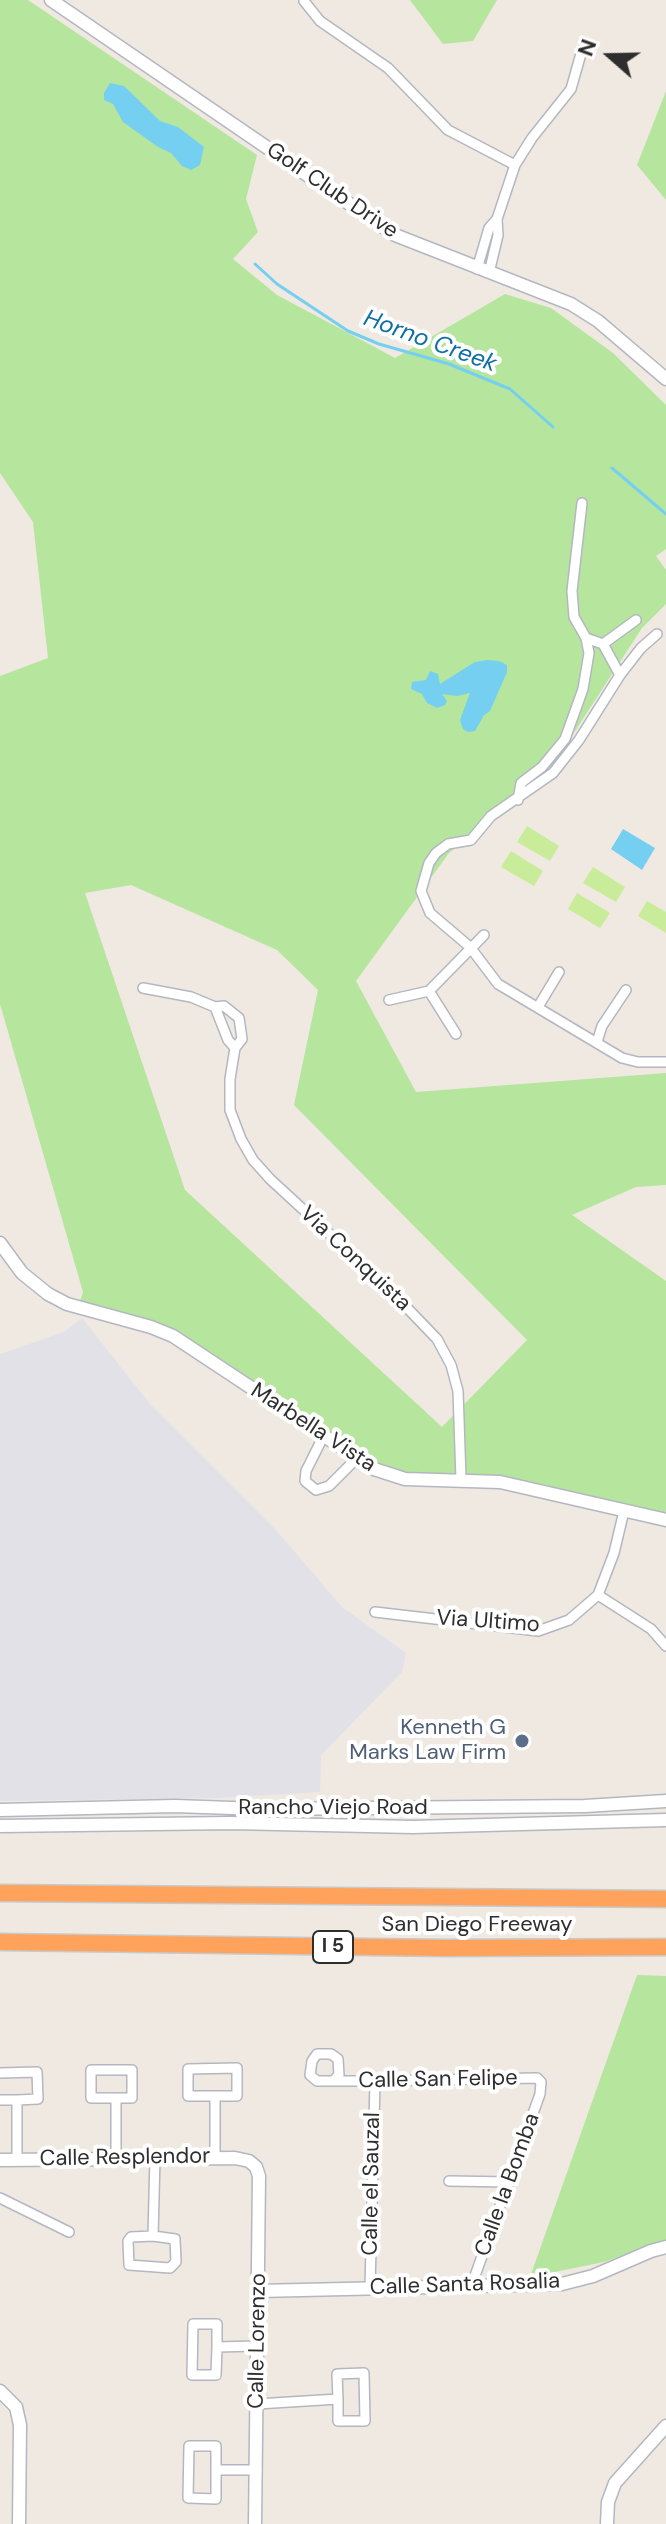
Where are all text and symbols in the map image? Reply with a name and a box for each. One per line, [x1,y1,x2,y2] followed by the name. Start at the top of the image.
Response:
[570,16,650,96] north arrow
[571,35,603,60] text: N
[261,137,403,245] street label: Golf Club Drive
[359,305,501,379] water label: Horno Creek
[294,1201,416,1317] street label: Via Conquista
[246,1378,380,1478] street label: Marbella Vista
[435,1605,541,1639] street label: Via Ultimo
[349,1715,506,1766] place label: Kenneth G Marks Law Firm
[513,1732,531,1750] marker: Kenneth G Marks Law Firm
[238,1795,428,1821] street label: Rancho Viejo Road
[381,1912,573,1938] street label: San Diego Freeway
[313,1931,353,1963] road number: I 5
[358,2065,518,2095] street label: Calle San Felipe
[470,2110,546,2260] street label: Calle la Bomba
[358,2112,386,2256] street label: Calle el Sauzal
[39,2143,211,2173] street label: Calle Resplendor
[369,2268,561,2302] street label: Calle Santa Rosalia
[244,2273,272,2409] street label: Calle Lorenzo

